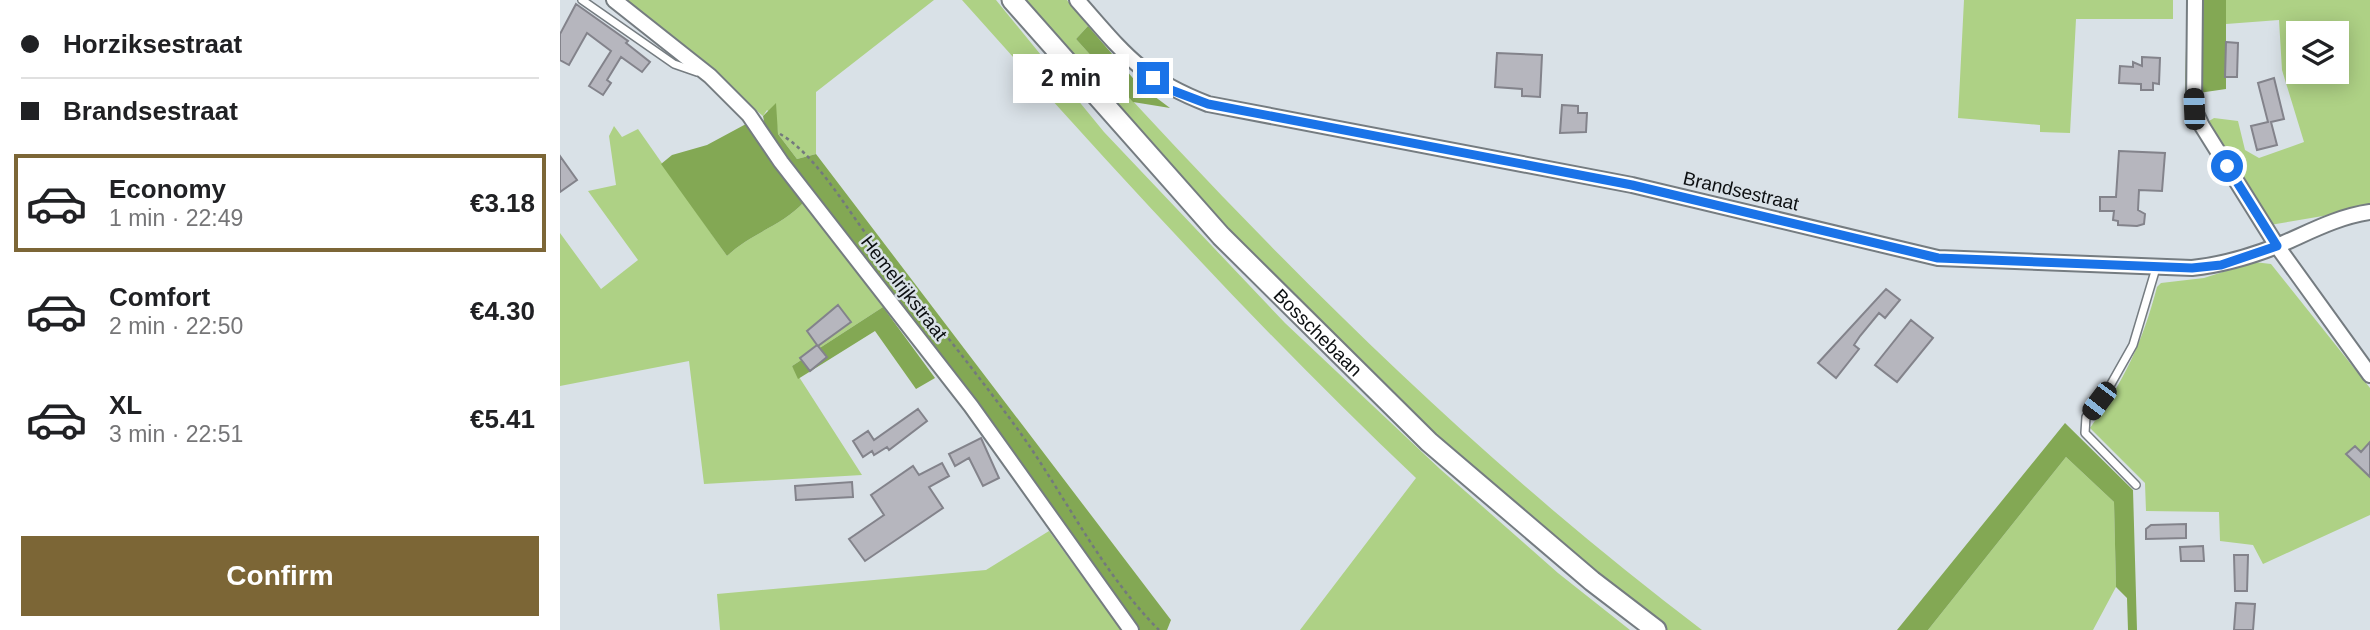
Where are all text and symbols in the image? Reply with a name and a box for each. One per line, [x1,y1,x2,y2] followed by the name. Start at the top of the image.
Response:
[2286,21,2349,84] map controls
[2286,21,2349,84] button: layers
[63,29,242,59] text: Horziksestraat
[1013,54,1128,102] callout: 2 min
[1137,62,1169,94] route end
[1041,65,1101,91] text: 2 min
[2183,88,2206,130] car
[63,96,238,126] text: Brandsestraat
[2211,150,2243,182] route start
[1681,167,1802,215] street label: Brandsestraat
[25,172,88,235] icon: car
[109,174,226,204] text: Economy
[470,188,535,218] text: €3.18
[109,205,243,231] text: 1 min · 22:49
[857,232,952,345] street label: Hemelrijkstraat
[25,280,88,343] icon: car
[109,282,210,312] text: Comfort
[1270,284,1366,380] street label: Bosschebaan
[470,296,535,326] text: €4.30
[109,313,243,339] text: 2 min · 22:50
[2078,378,2121,424] car
[25,388,88,451] icon: car
[109,390,142,420] text: XL
[470,404,535,434] text: €5.41
[109,421,243,447] text: 3 min · 22:51
[21,536,539,616] button: Confirm

